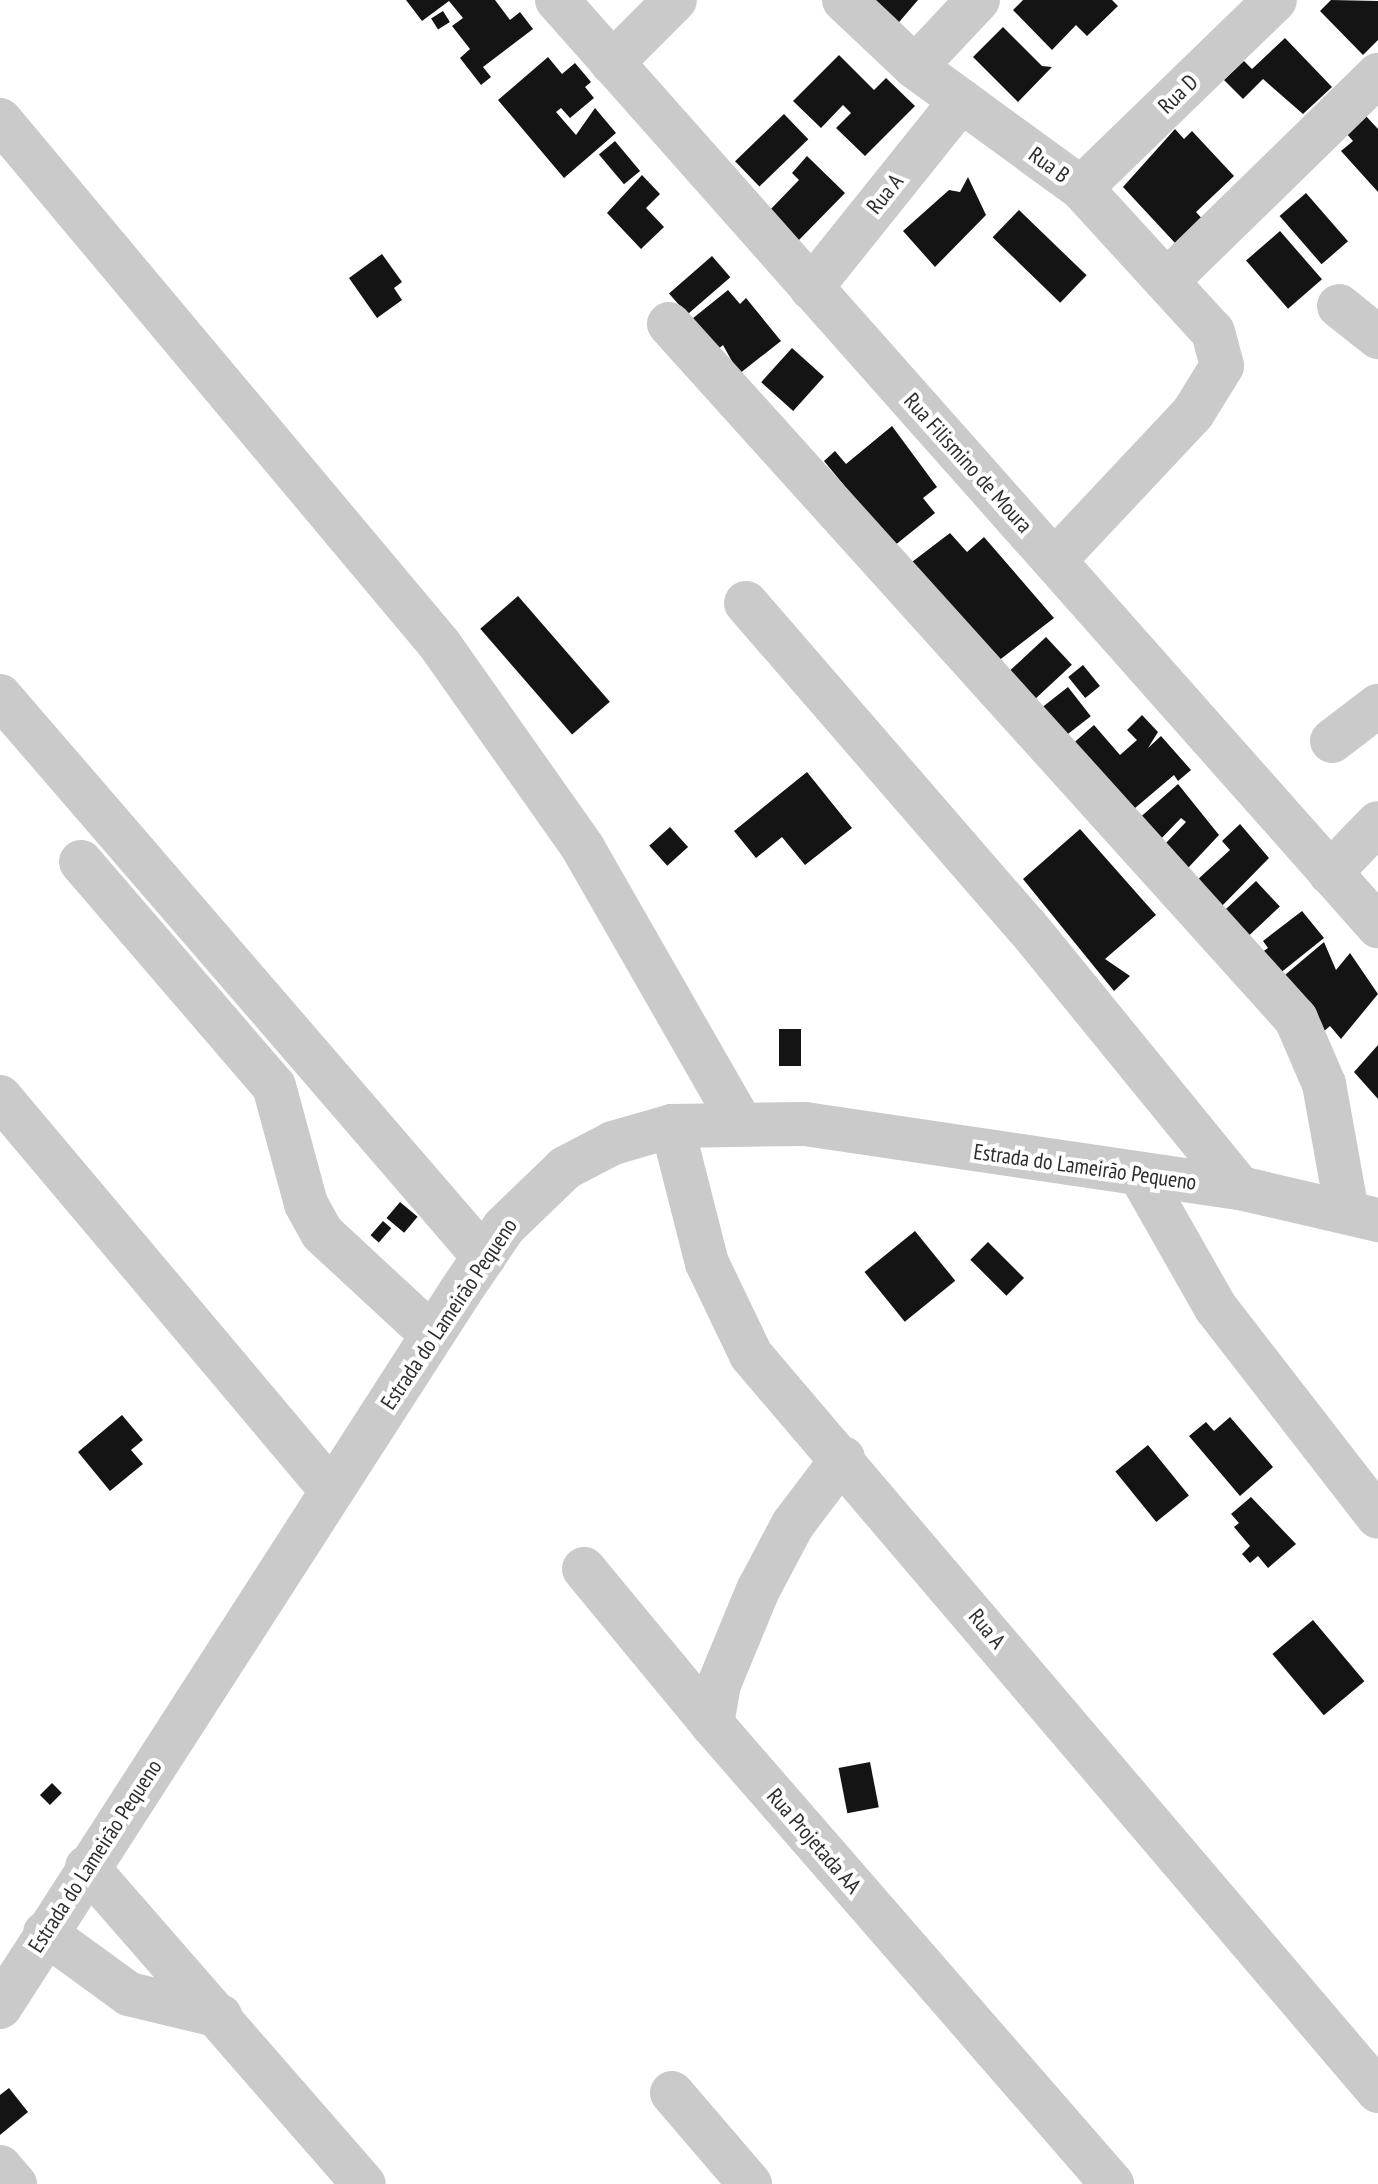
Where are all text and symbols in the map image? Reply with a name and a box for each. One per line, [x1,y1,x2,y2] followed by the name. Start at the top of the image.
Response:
[1153,69,1203,119] street label: Rua D
[1023,141,1075,189] street label: Rua B
[861,169,909,219] street label: Rua A
[898,388,1038,538] street label: Rua Filismino de Moura
[972,1138,1198,1196] street label: Estrada do Lameirão Pequeno
[375,1213,523,1415] street label: Estrada do Lameirão Pequeno
[963,1604,1011,1654] street label: Rua A
[23,1755,167,1957] street label: Estrada do Lameirão Pequeno
[761,1783,867,1899] street label: Rua Projetada AA

